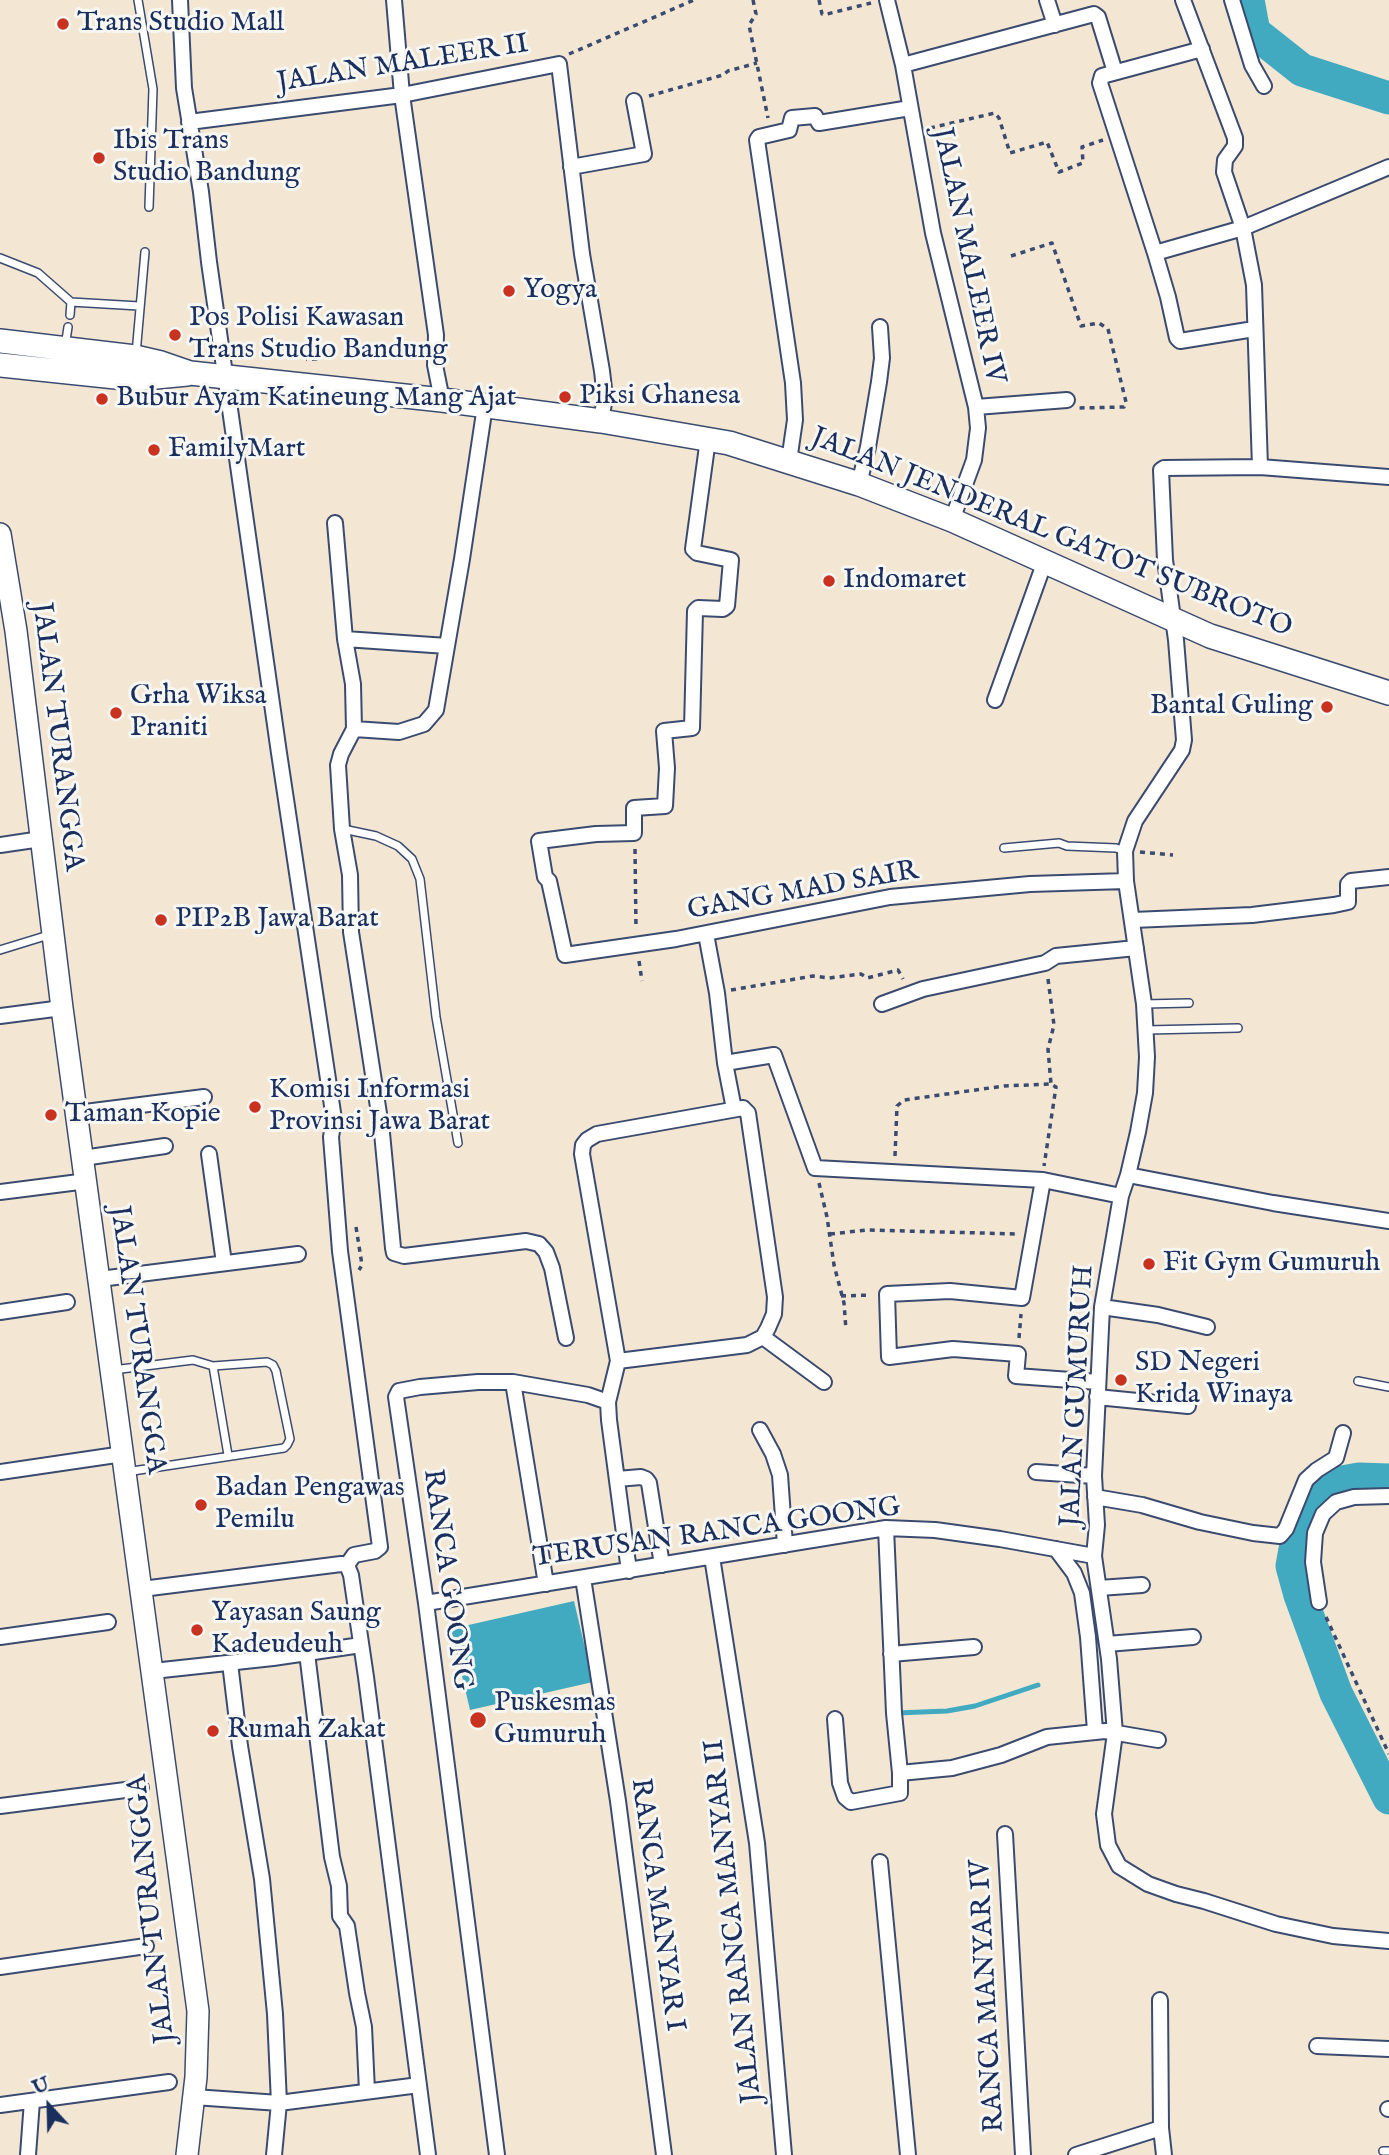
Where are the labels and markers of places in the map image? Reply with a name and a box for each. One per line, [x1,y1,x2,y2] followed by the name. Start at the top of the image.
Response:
[77,7,284,41] place label: Trans Studio Mall
[55,16,71,32] marker: Trans Studio Mall
[113,125,300,191] place label: Ibis Trans Studio Bandung
[91,150,107,166] marker: Ibis Trans Studio Bandung
[523,274,597,308] place label: Yogya
[501,283,517,299] marker: Yogya
[189,302,448,368] place label: Pos Polisi Kawasan Trans Studio Bandung
[167,327,183,343] marker: Pos Polisi Kawasan Trans Studio Bandung
[579,380,740,414] place label: Piksi Ghanesa
[116,382,516,416] place label: Bubur Ayam Katineung Mang Ajat
[557,389,573,405] marker: Piksi Ghanesa
[94,391,110,407] marker: Bubur Ayam Katineung Mang Ajat
[168,433,305,467] place label: FamilyMart
[146,442,162,458] marker: FamilyMart
[843,564,966,598] place label: Indomaret
[821,573,837,589] marker: Indomaret
[130,680,267,746] place label: Grha Wiksa Praniti
[1150,690,1313,724] place label: Bantal Guling
[1319,699,1335,715] marker: Bantal Guling
[108,705,124,721] marker: Grha Wiksa Praniti
[175,903,379,937] place label: PIP2B Jawa Barat
[153,912,169,928] marker: PIP2B Jawa Barat
[269,1074,490,1140] place label: Komisi Informasi Provinsi Jawa Barat
[65,1098,221,1132] place label: Taman Kopie
[247,1099,263,1115] marker: Komisi Informasi Provinsi Jawa Barat
[43,1107,59,1123] marker: Taman Kopie
[1163,1247,1380,1281] place label: Fit Gym Gumuruh
[1141,1256,1157,1272] marker: Fit Gym Gumuruh
[1135,1347,1293,1413] place label: SD Negeri Krida Winaya
[1113,1372,1129,1388] marker: SD Negeri Krida Winaya
[215,1472,405,1538] place label: Badan Pengawas Pemilu
[193,1497,209,1513] marker: Badan Pengawas Pemilu
[211,1597,381,1663] place label: Yayasan Saung Kadeudeuh
[189,1622,205,1638] marker: Yayasan Saung Kadeudeuh
[494,1687,616,1753] place label: Puskesmas Gumuruh
[468,1710,488,1730] marker: Puskesmas Gumuruh
[227,1714,386,1748] place label: Rumah Zakat
[205,1723,221,1739] marker: Rumah Zakat

